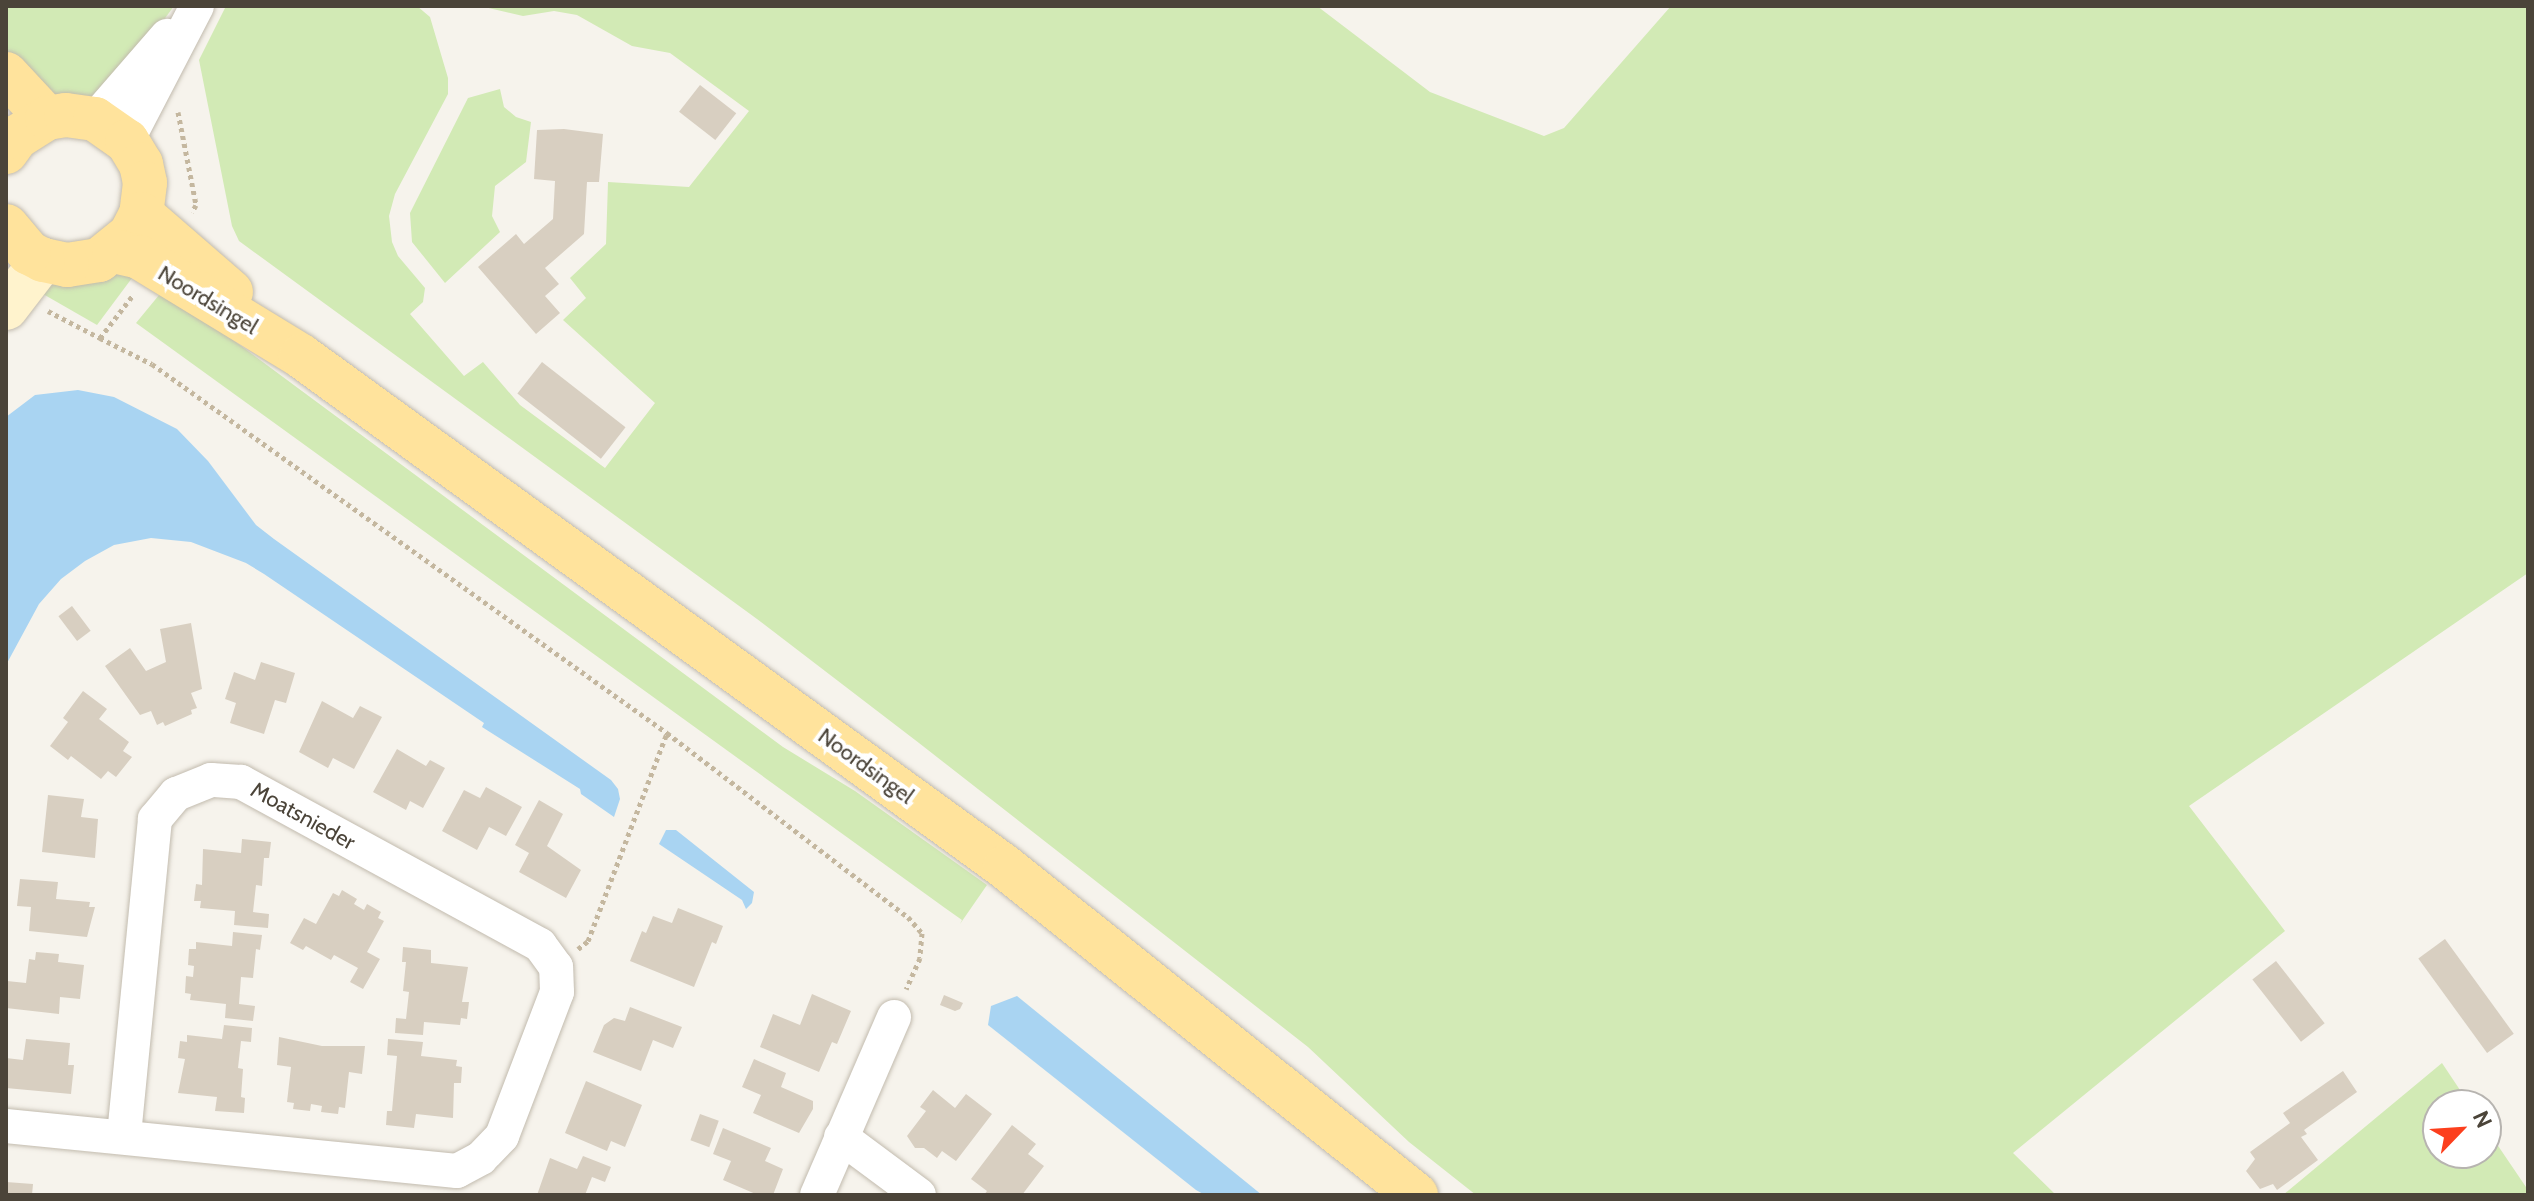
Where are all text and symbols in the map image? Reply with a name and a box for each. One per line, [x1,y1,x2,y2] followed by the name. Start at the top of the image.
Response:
[153,260,263,340] street label: Noordsingel
[813,722,919,810] street label: Noordsingel
[246,777,360,855] street label: Moatsnieder
[2422,1089,2502,1169] north arrow
[2467,1107,2498,1132] text: N

